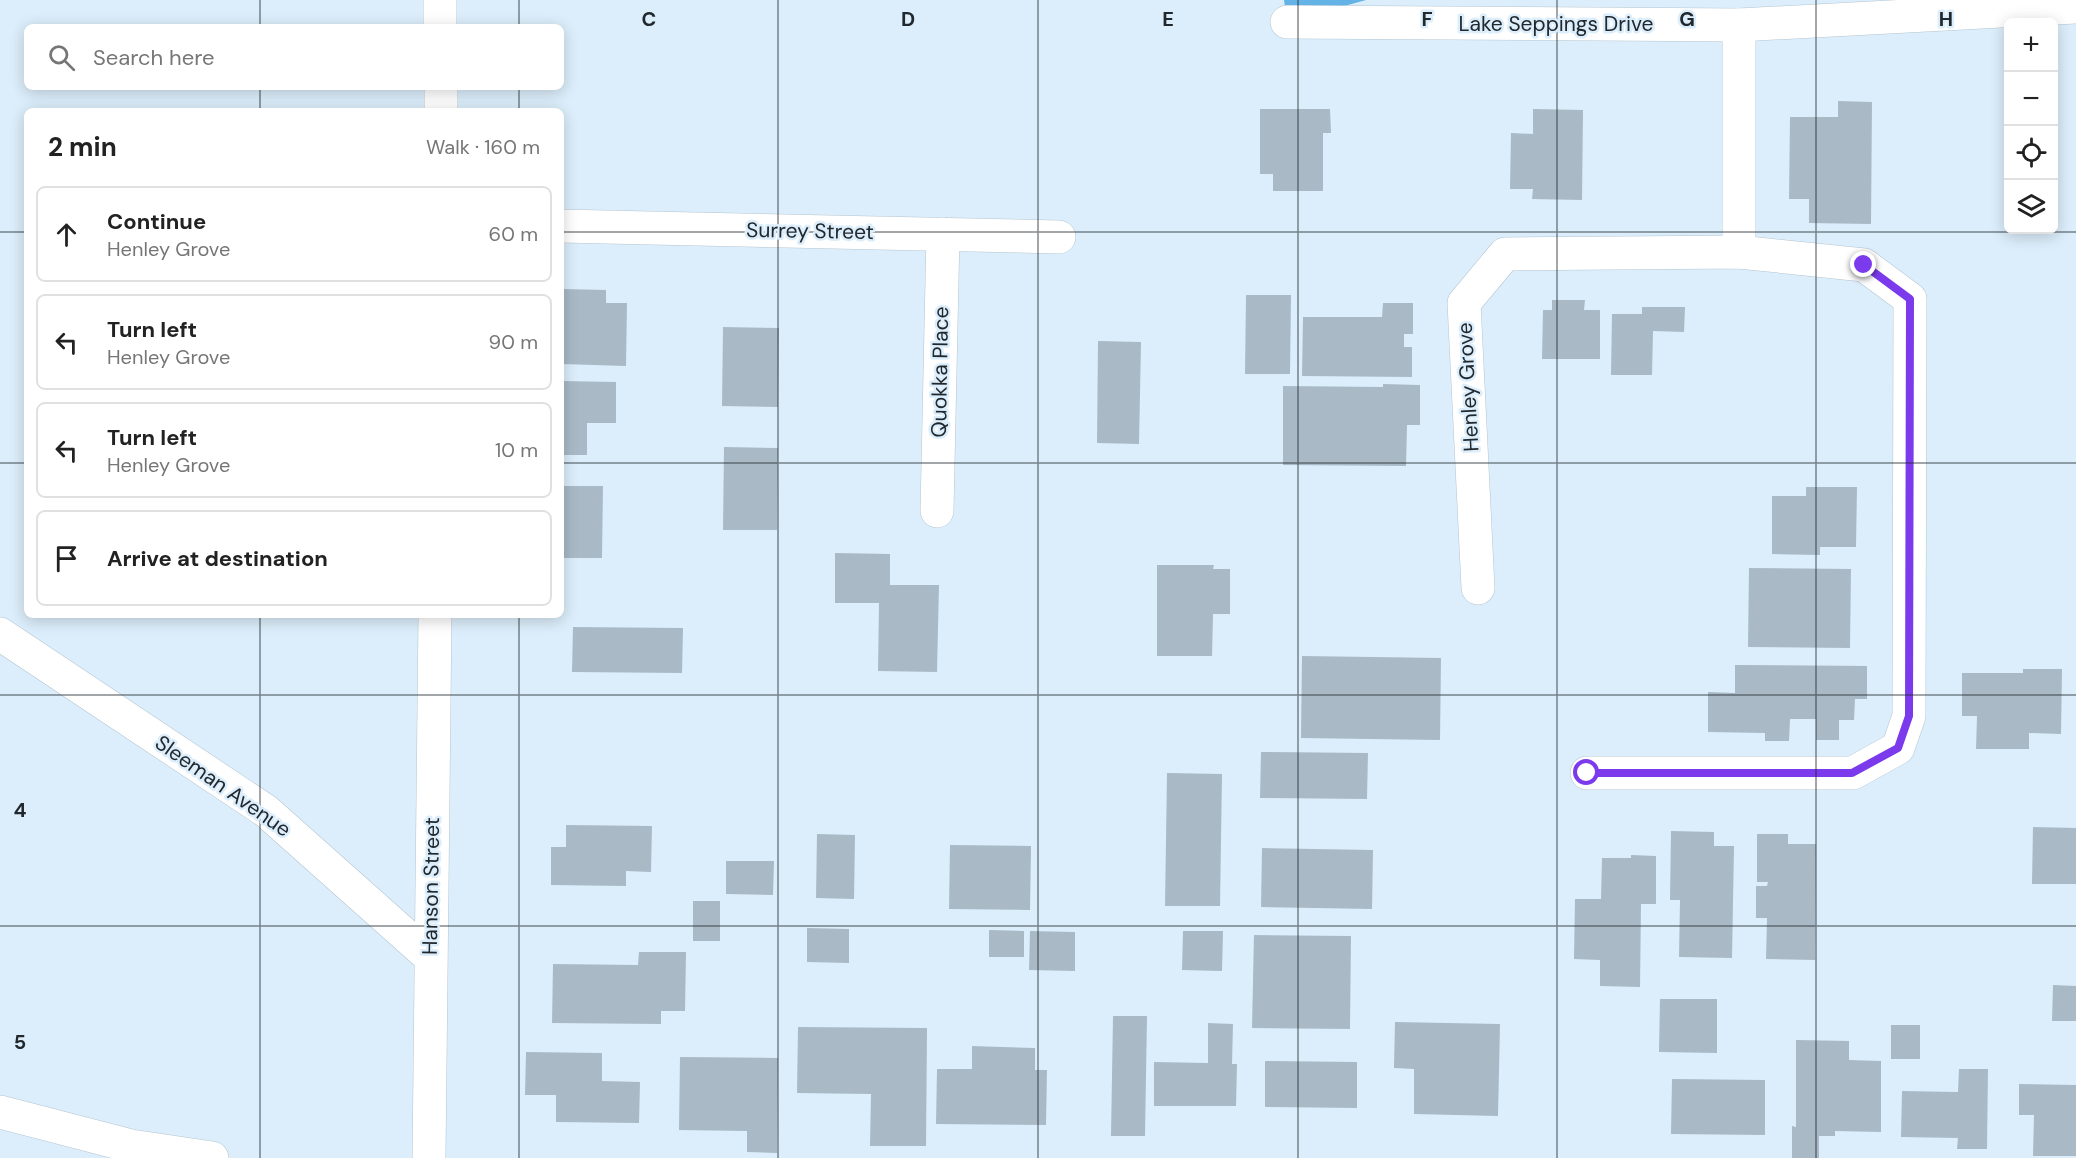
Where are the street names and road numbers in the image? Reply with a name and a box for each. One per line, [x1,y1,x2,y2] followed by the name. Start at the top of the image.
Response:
[1459,10,1654,38] street label: Lake Seppings Drive
[746,216,874,246] street label: Surrey Street
[925,306,955,438] street label: Quokka Place
[1451,322,1485,452] street label: Henley Grove
[149,729,297,843] street label: Sleeman Avenue
[416,817,446,955] street label: Hanson Street

